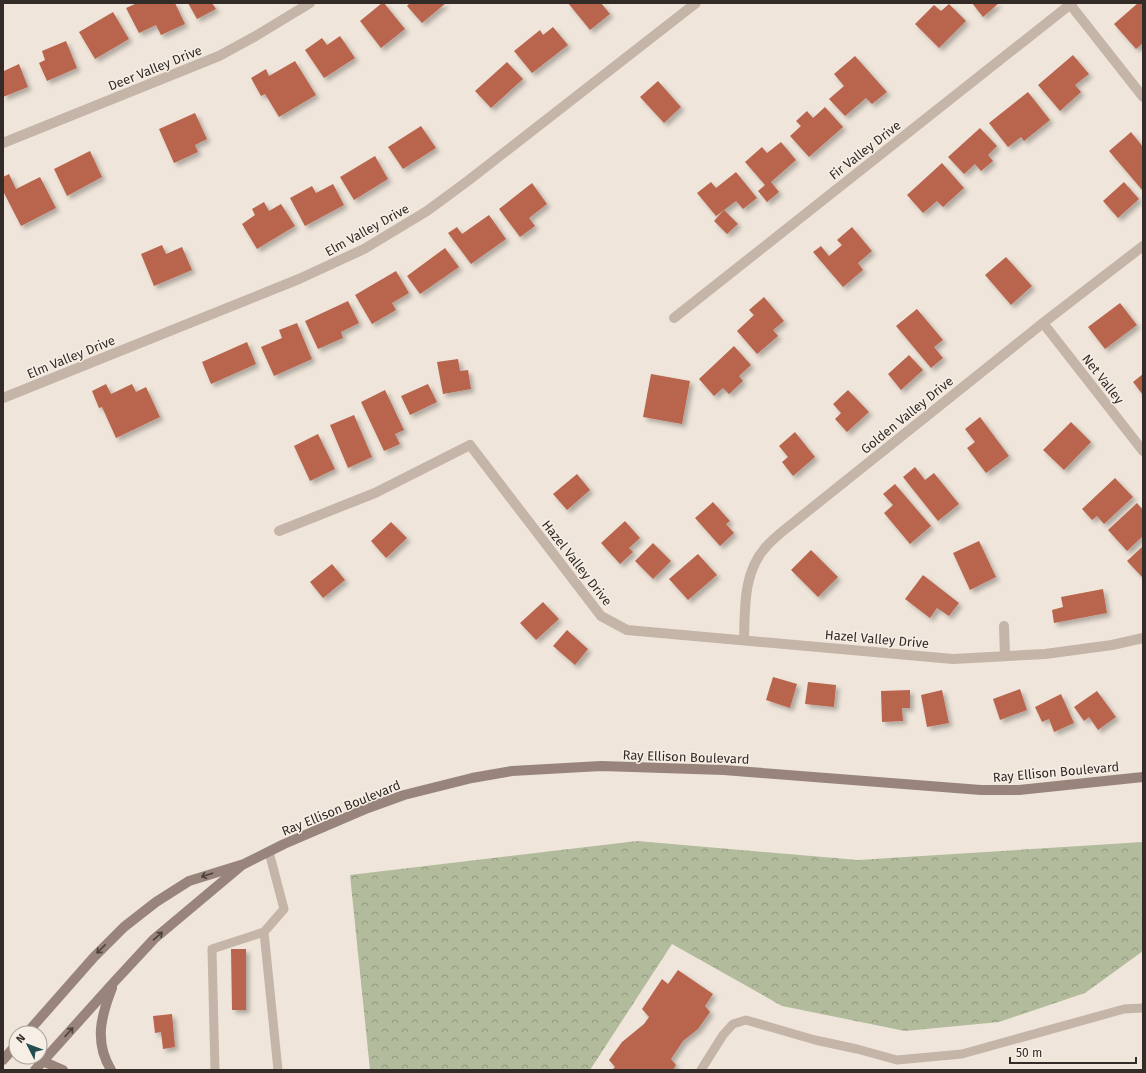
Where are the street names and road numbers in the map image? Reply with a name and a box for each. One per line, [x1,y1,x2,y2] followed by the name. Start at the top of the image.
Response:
[106,42,204,94] street label: Deer Valley Drive
[826,117,904,183] street label: Fir Valley Drive
[322,201,412,259] street label: Elm Valley Drive
[25,332,117,382] street label: Elm Valley Drive
[1079,351,1127,407] street label: Net Valley
[858,373,956,457] street label: Golden Valley Drive
[539,517,615,609] street label: Hazel Valley Drive
[824,627,930,651] street label: Hazel Valley Drive
[622,747,750,767] street label: Ray Ellison Boulevard
[992,759,1120,785] street label: Ray Ellison Boulevard
[279,777,403,839] street label: Ray Ellison Boulevard

